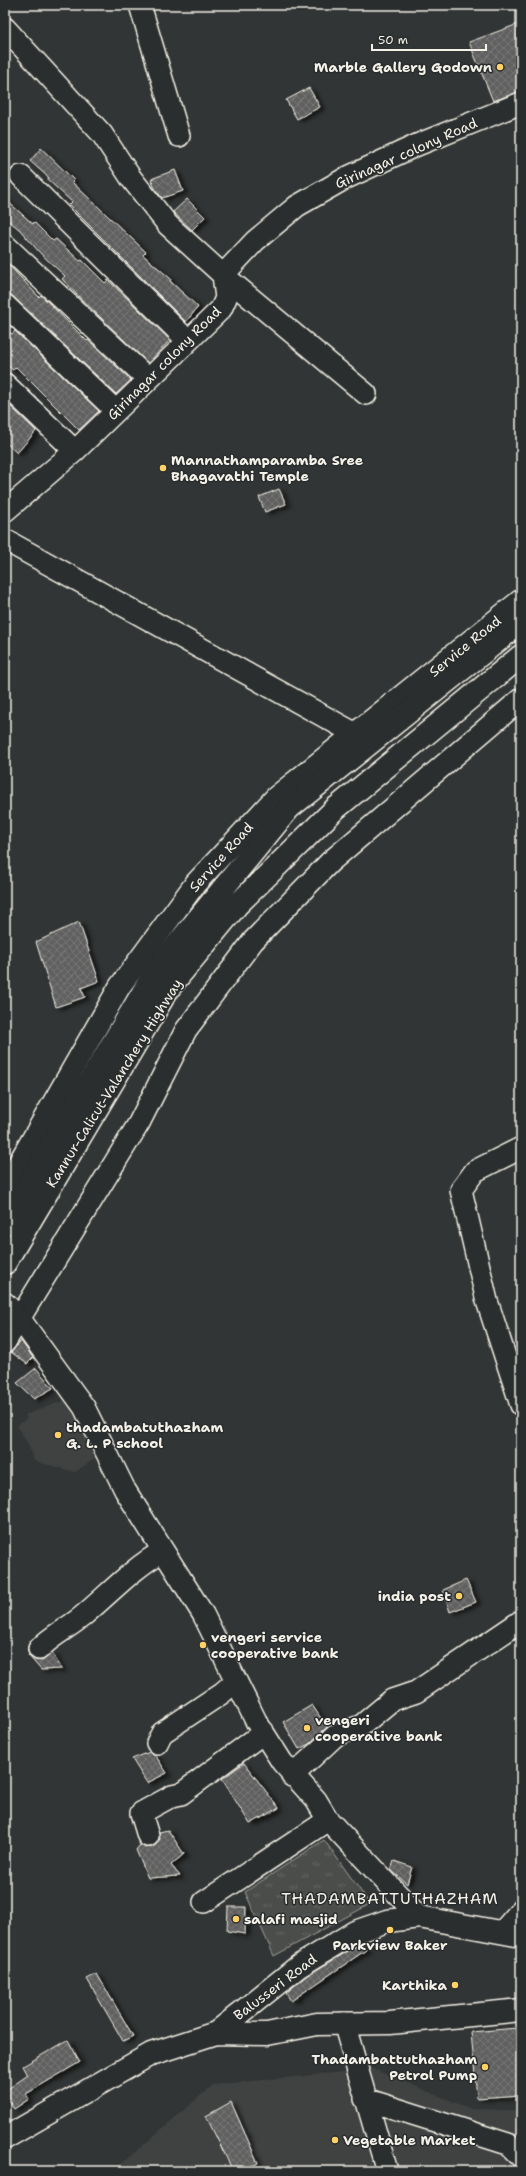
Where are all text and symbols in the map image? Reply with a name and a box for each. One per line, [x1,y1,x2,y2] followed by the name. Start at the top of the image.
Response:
[372,26,486,52] scale bar
[378,32,408,48] text: 50 m
[314,58,492,76] place label: Marble Gallery Godown
[495,62,505,72] marker: Marble Gallery Godown
[332,113,480,193] street label: Girinagar colony Road
[103,302,225,424] street label: Girinagar colony Road
[171,451,363,485] place label: Mannathamparamba Sree Bhagavathi Temple
[158,463,168,473] marker: Mannathamparamba Sree Bhagavathi Temple
[425,611,505,681] street label: Service Road
[185,818,257,896] street label: Service Road
[42,975,186,1191] street label: Kannur-Calicut-Valanchery Highway
[66,1418,223,1452] place label: thadambatuthazham G. L. P school
[53,1430,63,1440] marker: thadambatuthazham G. L. P school
[378,1587,451,1605] place label: india post
[454,1591,464,1601] marker: india post
[211,1628,339,1662] place label: vengeri service cooperative bank
[198,1640,208,1650] marker: vengeri service cooperative bank
[315,1711,443,1745] place label: vengeri cooperative bank
[302,1723,312,1733] marker: vengeri cooperative bank
[281,1888,499,1909] district label: THADAMBATTUTHAZHAM
[244,1910,338,1928] place label: salafi masjid
[231,1914,241,1924] marker: salafi masjid
[385,1925,395,1935] marker: Parkview Baker
[333,1936,448,1954] place label: Parkview Baker
[230,1950,320,2024] street label: Balusseri Road
[382,1976,447,1994] place label: Karthika
[450,1980,460,1990] marker: Karthika
[311,2050,477,2084] place label: Thadambattuthazham Petrol Pump
[480,2062,490,2072] marker: Thadambattuthazham Petrol Pump
[343,2131,476,2149] place label: Vegetable Market
[330,2135,340,2145] marker: Vegetable Market

